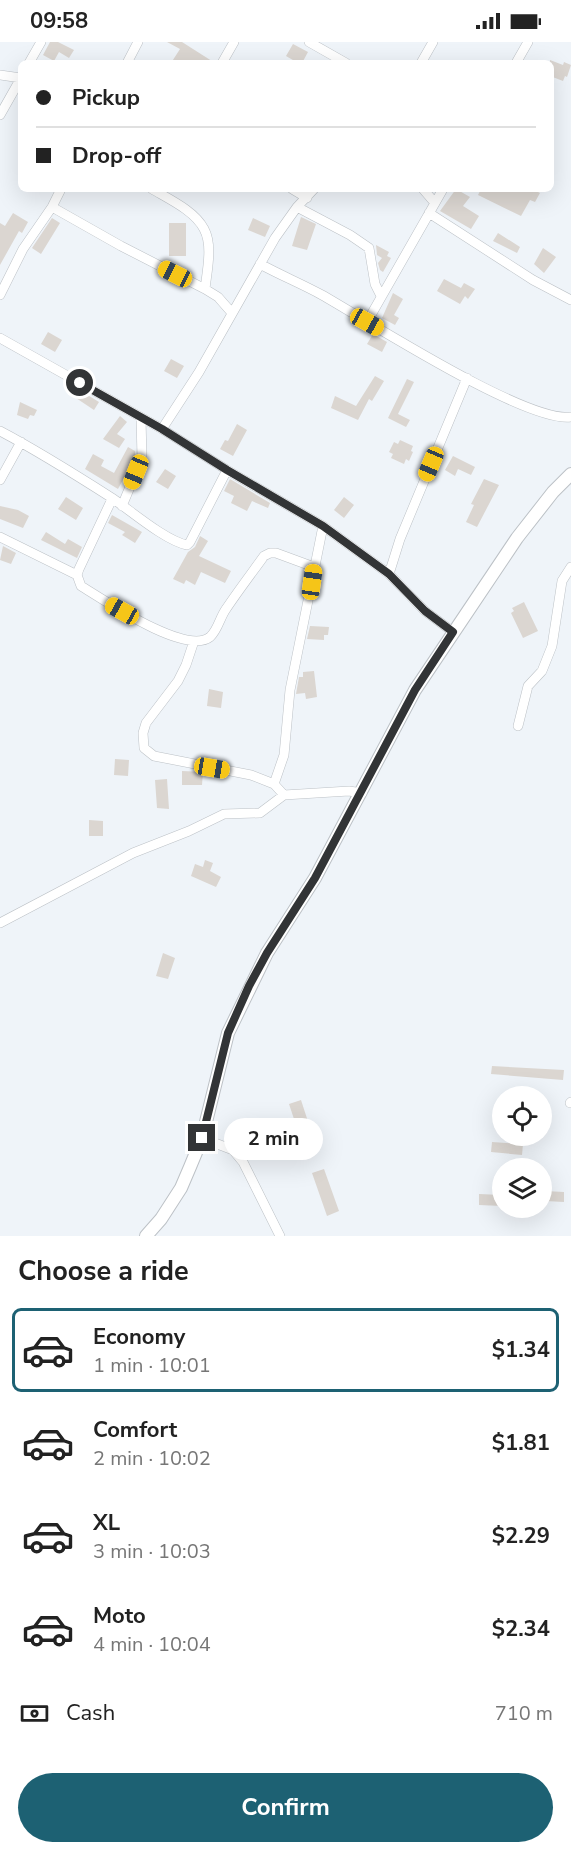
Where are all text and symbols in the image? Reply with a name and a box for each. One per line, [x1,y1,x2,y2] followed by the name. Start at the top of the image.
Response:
[30,6,88,36] text: 09:58
[72,83,140,113] text: Pickup
[72,141,161,171] text: Drop-off
[155,258,195,290] car
[347,305,387,339] car
[66,369,93,396] route start
[416,444,446,484] car
[121,452,151,492] car
[301,563,323,601] car
[102,594,142,628] car
[193,756,231,780] car
[492,1086,552,1218] map controls
[492,1086,552,1146] button: locate
[223,1117,322,1159] callout: 2 min
[188,1124,215,1151] route end
[248,1125,299,1152] text: 2 min
[492,1158,552,1218] button: layers
[18,1253,189,1290] text: Choose a ride
[93,1322,185,1352] text: Economy
[21,1323,75,1377] icon: car
[492,1335,550,1365] text: $1.34
[93,1352,211,1379] text: 1 min · 10:01
[93,1415,177,1445] text: Comfort
[21,1416,75,1470] icon: car
[492,1428,550,1458] text: $1.81
[93,1445,211,1472] text: 2 min · 10:02
[93,1508,120,1538] text: XL
[21,1509,75,1563] icon: car
[492,1521,550,1551] text: $2.29
[93,1538,211,1565] text: 3 min · 10:03
[93,1601,146,1631] text: Moto
[21,1602,75,1656] icon: car
[492,1614,550,1644] text: $2.34
[93,1631,211,1658] text: 4 min · 10:04
[18,1697,51,1730] icon: cash
[66,1698,115,1728] text: Cash
[495,1700,553,1727] text: 710 m
[18,1773,553,1842] button: Confirm

